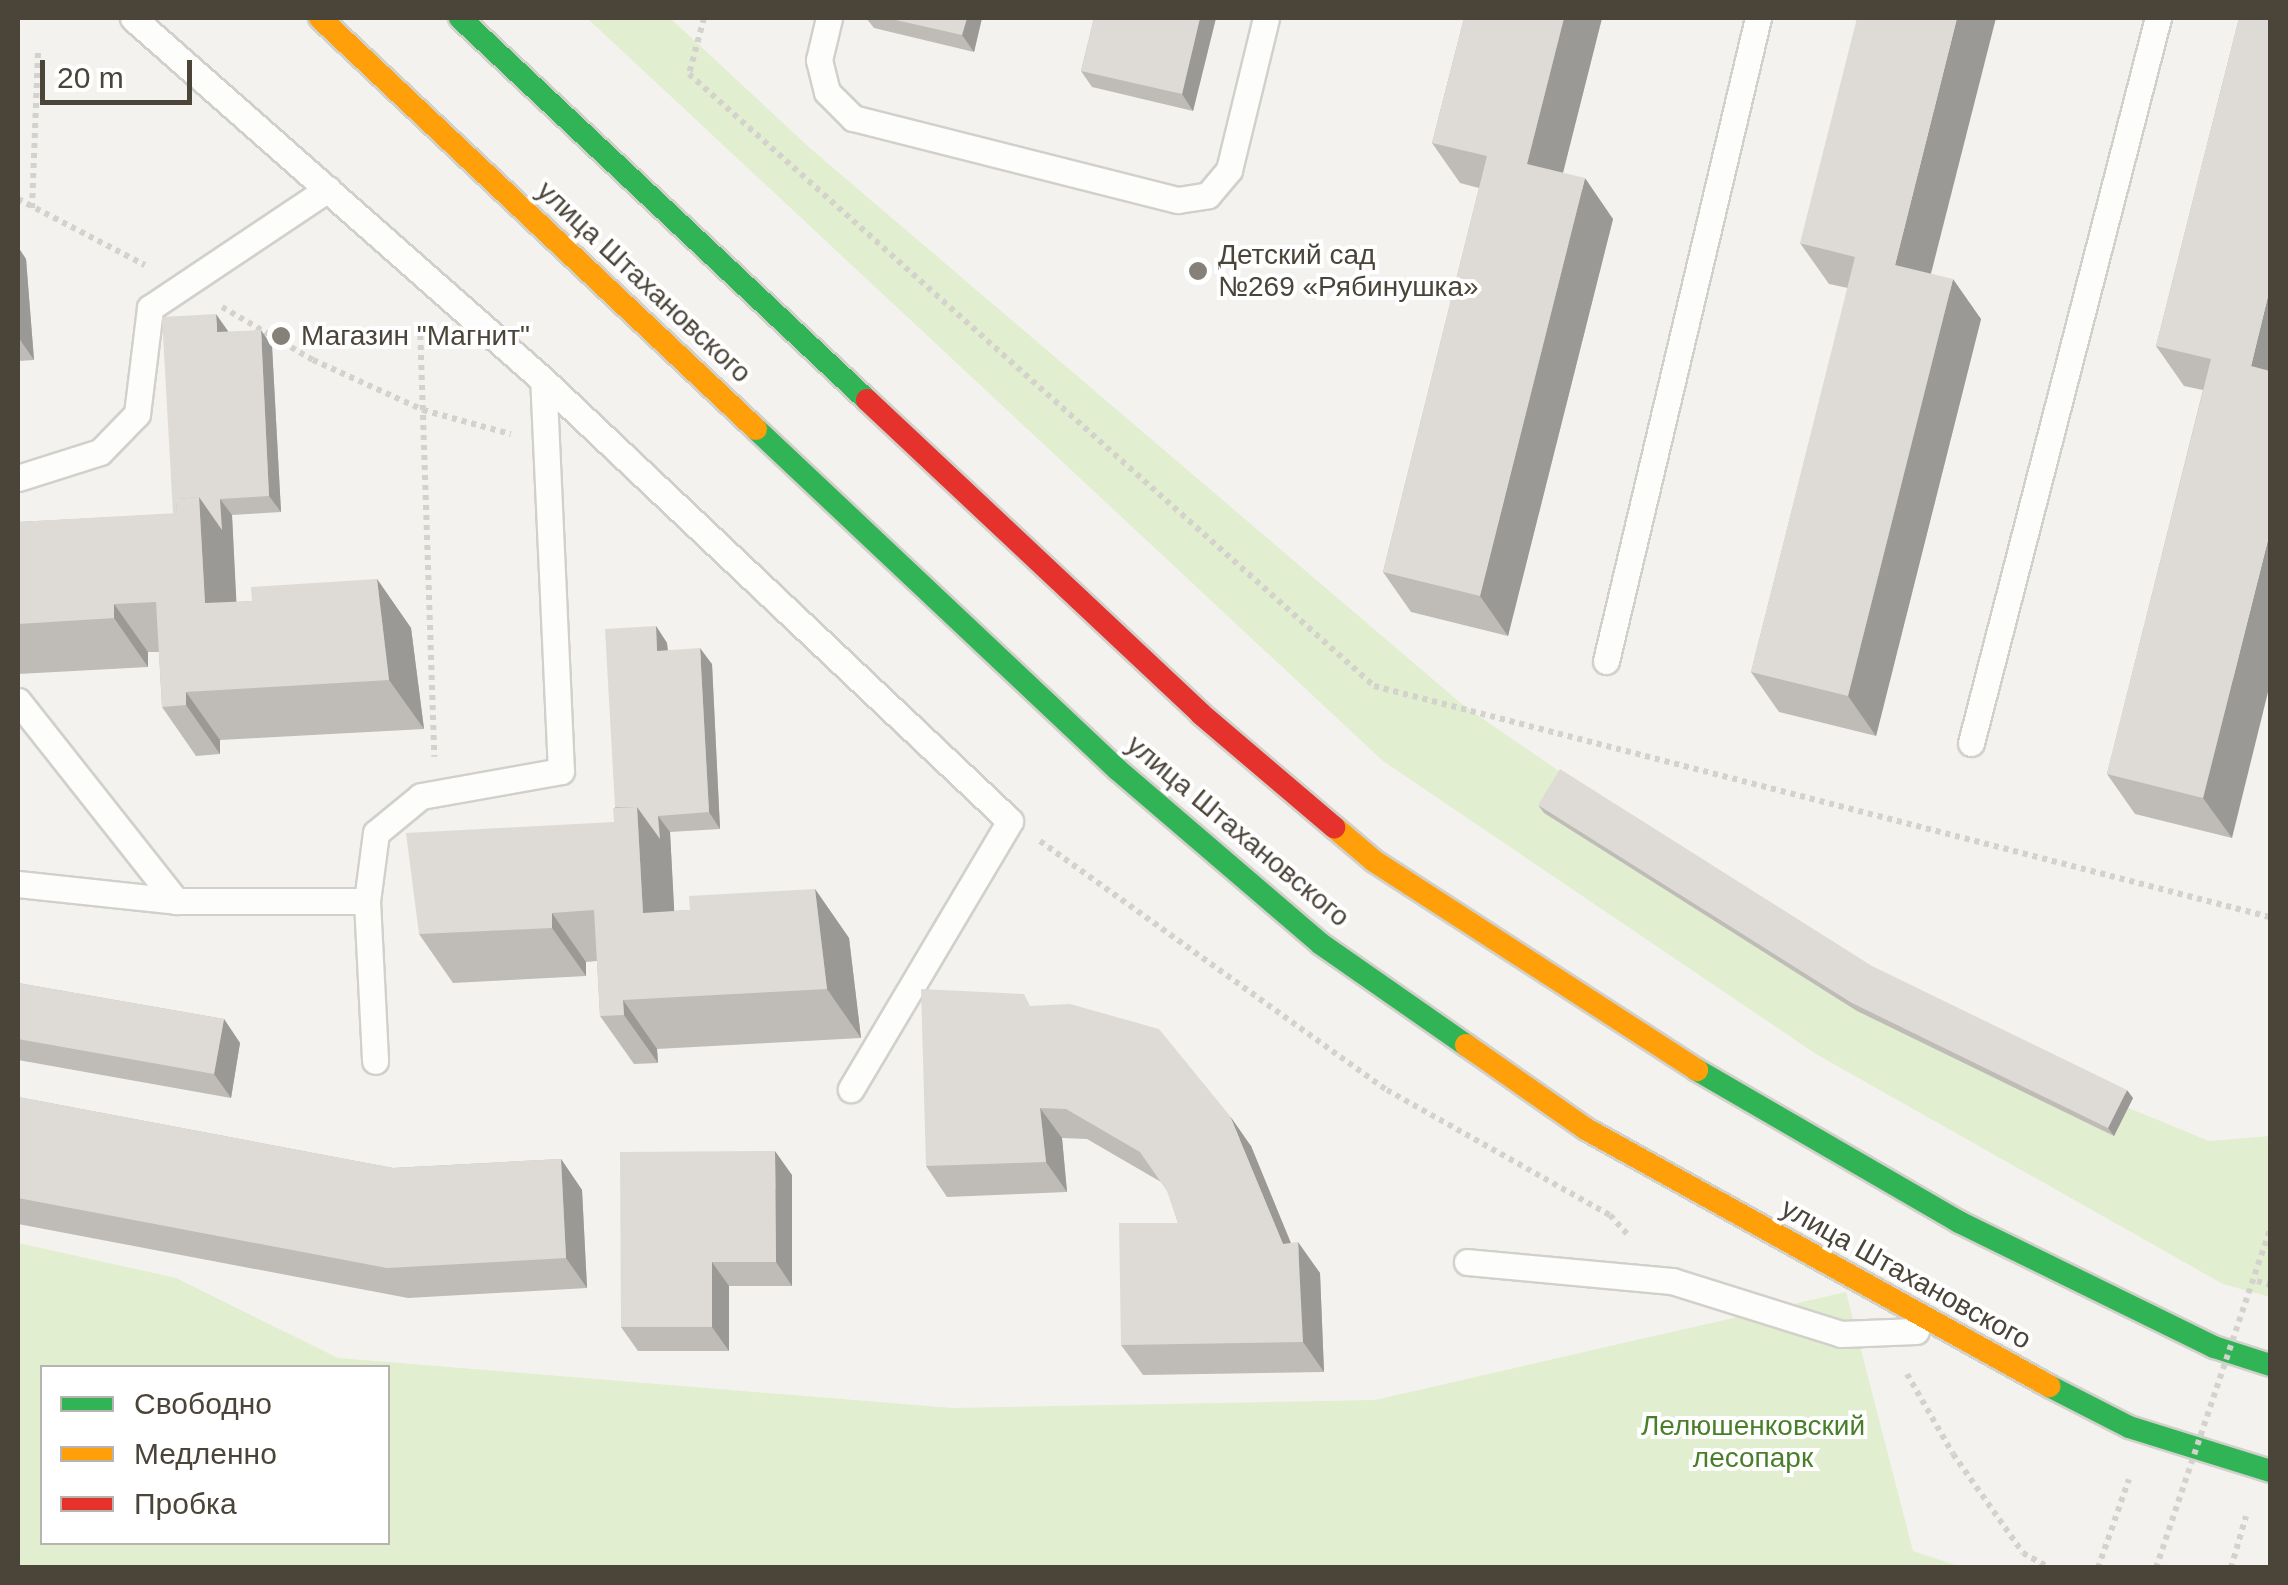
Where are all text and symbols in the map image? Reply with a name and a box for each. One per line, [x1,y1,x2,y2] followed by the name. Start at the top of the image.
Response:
[45,40,198,102] scale bar
[57,61,124,94] text: 20 m
[530,174,758,390] street label: улица Штахановского
[1218,238,1479,304] place label: Детский сад №269 «Рябинушка»
[1187,260,1209,282] marker: Детский сад №269 «Рябинушка»
[301,319,530,353] place label: Магазин "Магнит"
[270,325,292,347] marker: Магазин "Магнит"
[1120,728,1356,934] street label: улица Штахановского
[1775,1191,2037,1357] street label: улица Штахановского
[40,1365,390,1545] legend
[134,1387,272,1420] text: Свободно
[1641,1409,1865,1475] park label: Лелюшенковский лесопарк
[134,1437,277,1470] text: Медленно
[134,1487,237,1520] text: Пробка

